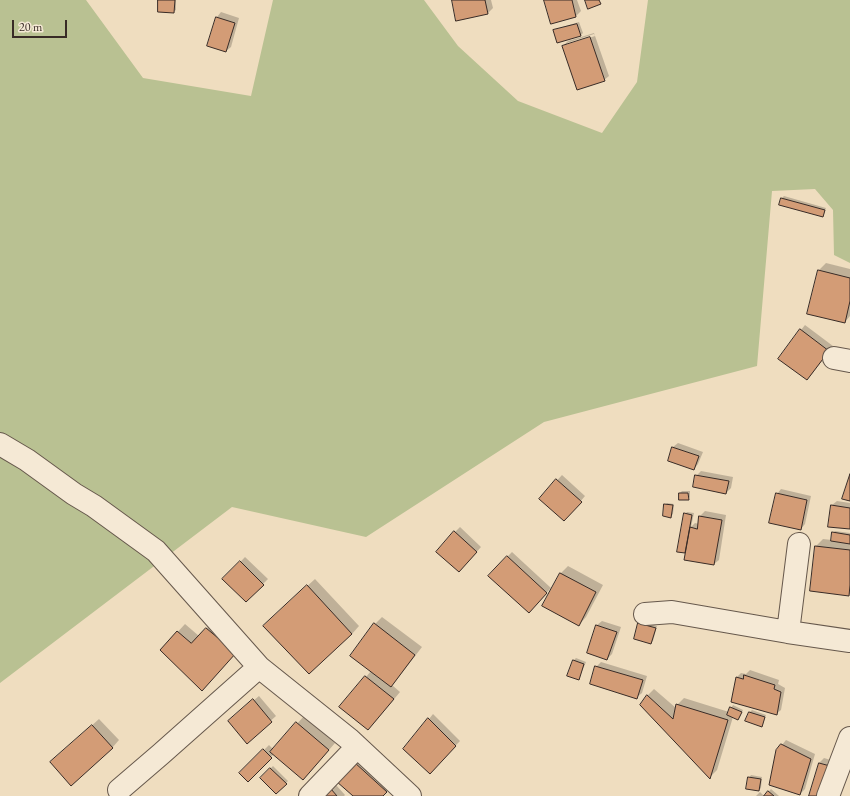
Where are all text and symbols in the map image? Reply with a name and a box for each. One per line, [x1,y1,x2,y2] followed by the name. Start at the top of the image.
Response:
[14,12,69,38] scale bar
[19,19,42,35] text: 20 m

